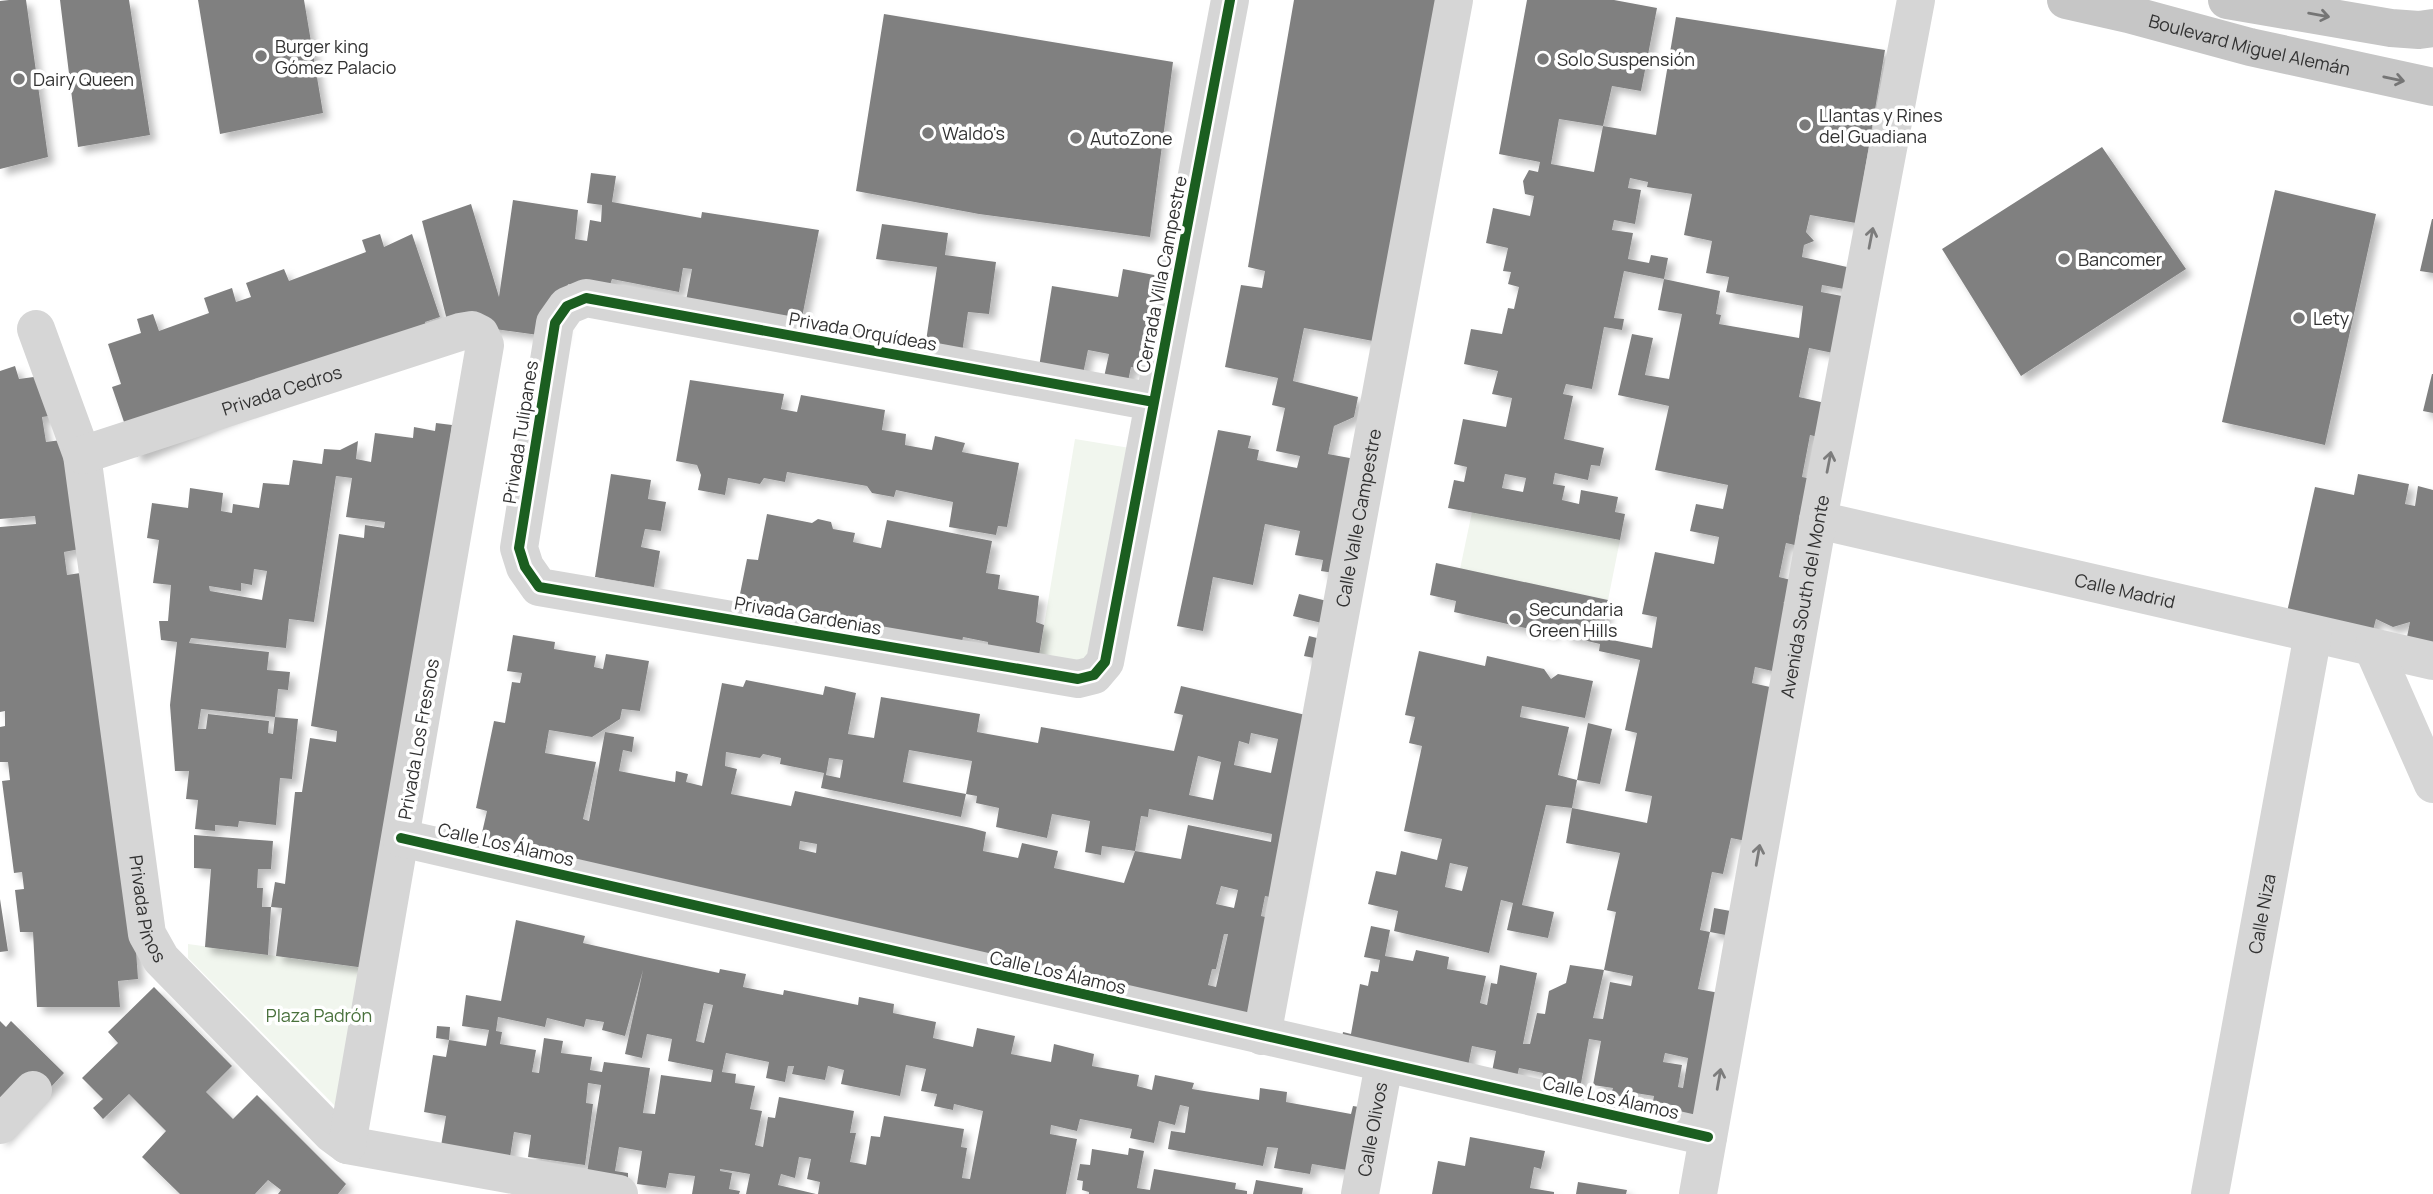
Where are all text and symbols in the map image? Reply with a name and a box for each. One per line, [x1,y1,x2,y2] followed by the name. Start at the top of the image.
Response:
[2146,8,2353,81] street label: Boulevard Miguel Alemán
[2307,9,2330,22] one-way arrow
[275,34,396,79] place label: Burger king Gómez Palacio
[1557,47,1695,71] place label: Solo Suspensión
[253,48,269,64] marker: Burger king Gómez Palacio
[1535,51,1551,67] marker: Solo Suspensión
[33,67,134,91] place label: Dairy Queen
[11,71,27,87] marker: Dairy Queen
[2382,72,2405,86] one-way arrow
[1819,103,1943,148] place label: Llantas y Rines del Guadiana
[1797,117,1813,133] marker: Llantas y Rines del Guadiana
[942,121,1005,145] place label: Waldo's
[920,125,936,141] marker: Waldo's
[1090,126,1172,150] place label: AutoZone
[1068,130,1084,146] marker: AutoZone
[1130,174,1192,374] street label: Cerrada Villa Campestre
[1865,227,1878,250] one-way arrow
[2078,247,2163,271] place label: Bancomer
[2056,251,2072,267] marker: Bancomer
[787,306,939,356] street label: Privada Orquídeas
[2313,306,2350,330] place label: Lety
[2291,310,2307,326] marker: Lety
[219,359,345,421] street label: Privada Cedros
[497,359,543,505] street label: Privada Tulipanes
[1330,427,1386,609] street label: Calle Valle Campestre
[1823,451,1836,474] one-way arrow
[1775,493,1834,700] street label: Avenida South del Monte
[2072,567,2178,614] street label: Calle Madrid
[733,590,883,640] street label: Privada Gardenias
[1529,597,1623,642] place label: Secundaria Green Hills
[1507,611,1523,627] marker: Secundaria Green Hills
[392,657,444,821] street label: Privada Los Fresnos
[436,817,576,871] street label: Calle Los Álamos
[1752,844,1766,867] one-way arrow
[124,853,172,967] street label: Privada Pinos
[2242,872,2281,956] street label: Calle Niza
[988,945,1128,999] street label: Calle Los Álamos
[266,1003,372,1027] park label: Plaza Padrón
[1713,1068,1726,1091] one-way arrow
[1541,1070,1681,1124] street label: Calle Los Álamos
[1351,1080,1392,1178] street label: Calle Olivos

